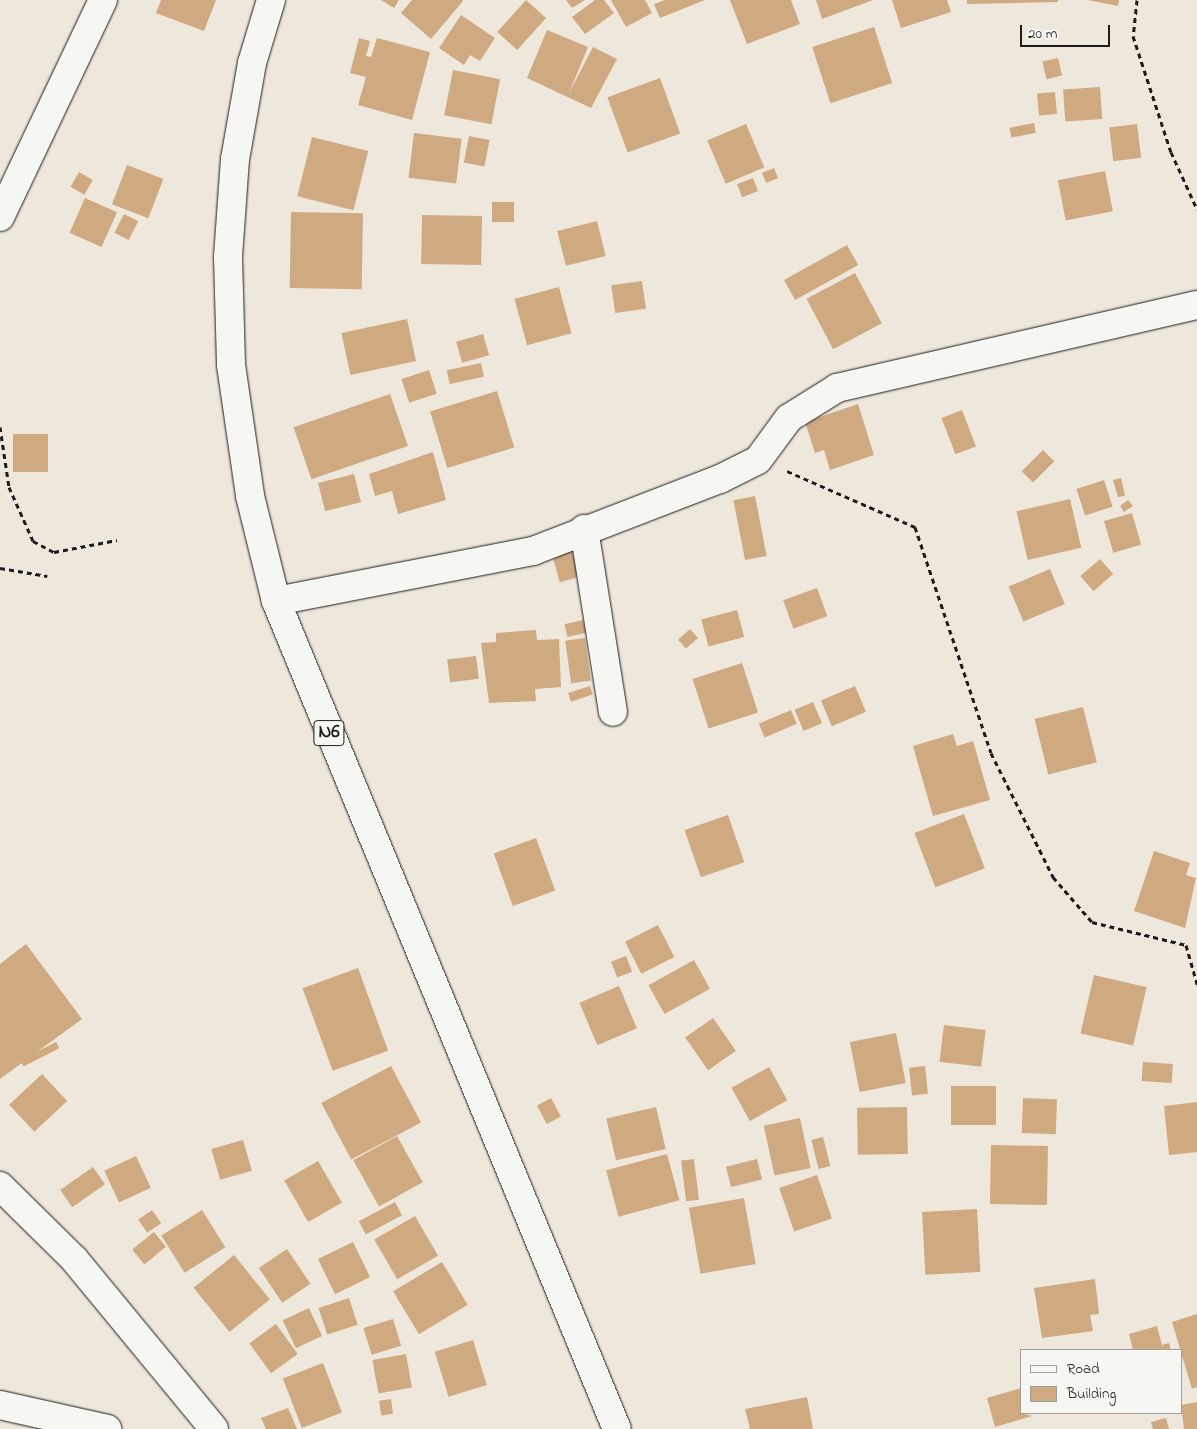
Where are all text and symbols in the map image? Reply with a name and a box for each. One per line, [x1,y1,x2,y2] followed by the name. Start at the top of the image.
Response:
[1022,15,1112,47] scale bar
[1028,23,1057,45] text: 20 m
[313,716,345,750] road number: N6
[1020,1349,1182,1414] legend
[1067,1358,1100,1380] text: Road
[1067,1383,1116,1405] text: Building

